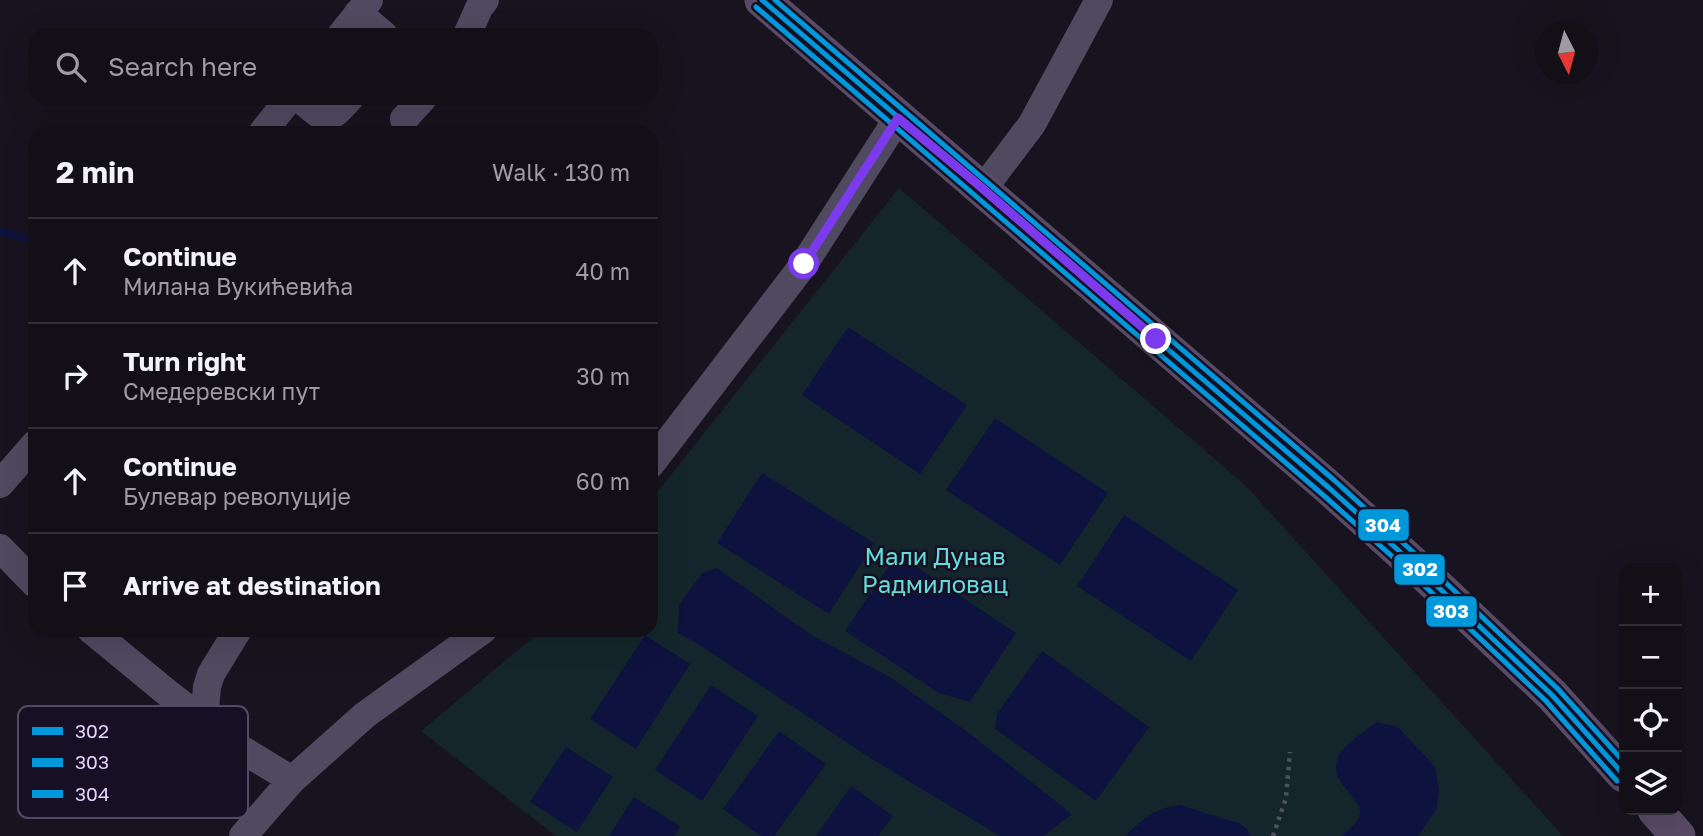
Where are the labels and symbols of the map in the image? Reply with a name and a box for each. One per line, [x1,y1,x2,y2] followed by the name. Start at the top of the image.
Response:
[1535,21,1598,84] north arrow
[788,248,819,279] route start
[1140,323,1171,354] route end
[1357,508,1410,542] line badge: 304
[1365,513,1401,536] text: 304
[862,541,1008,598] park label: Мали Дунав Радмиловац
[1393,553,1446,586] line badge: 302
[1402,557,1438,580] text: 302
[1425,595,1478,628] line badge: 303
[1433,599,1469,622] text: 303
[18,706,248,818] legend
[75,719,109,742] text: 302
[75,750,109,773] text: 303
[75,782,110,805] text: 304

